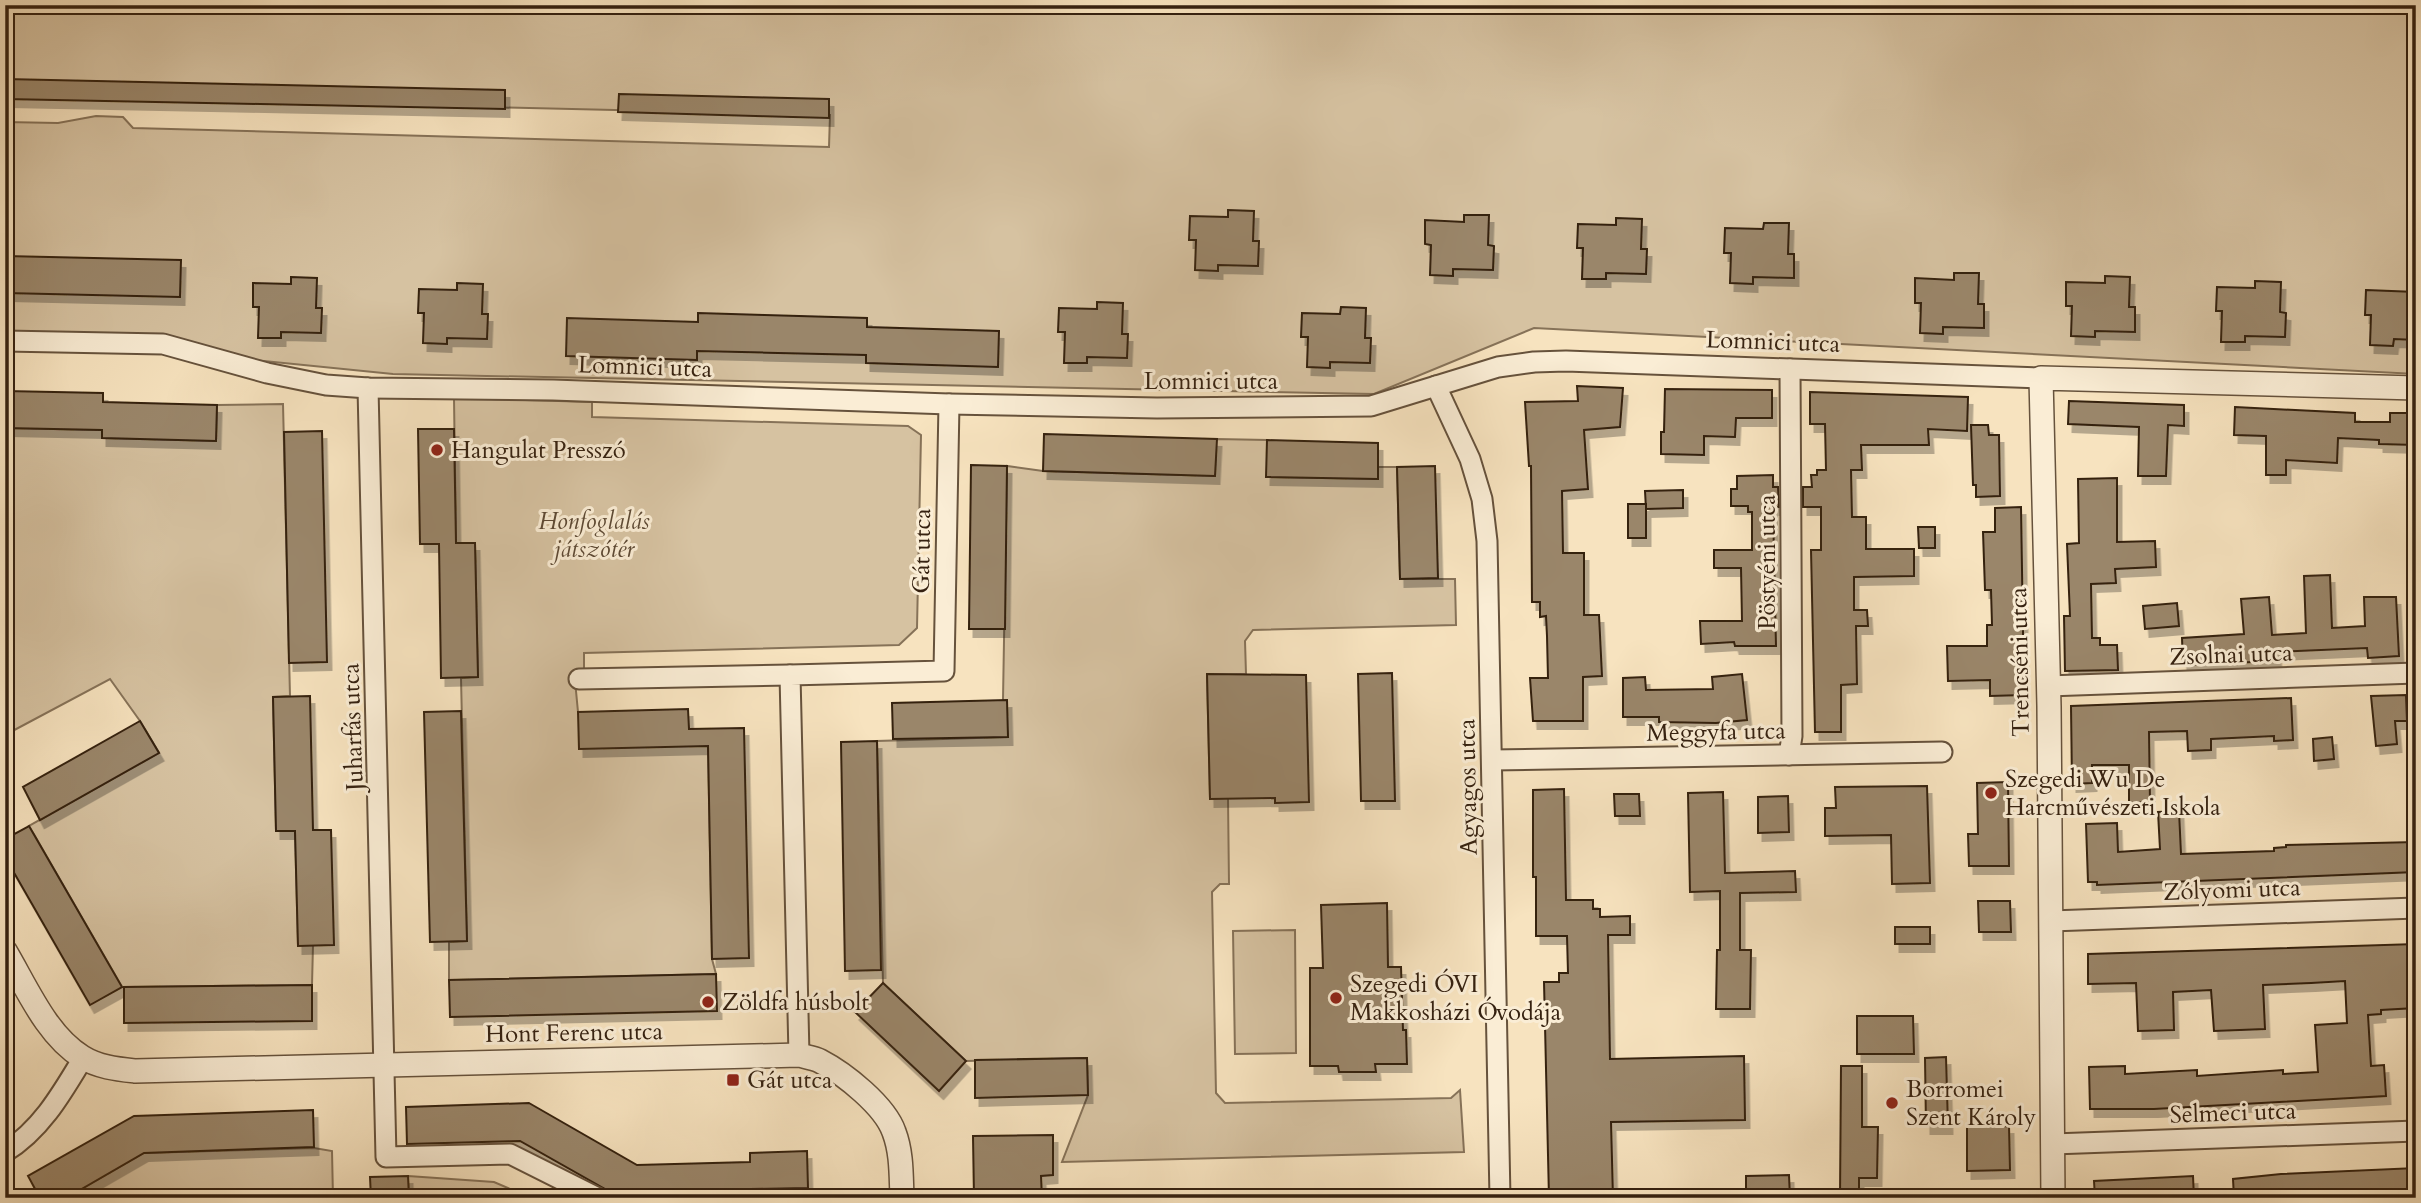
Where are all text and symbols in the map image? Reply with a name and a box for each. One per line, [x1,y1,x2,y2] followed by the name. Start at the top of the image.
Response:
[1705,323,1841,361] street label: Lomnici utca
[577,348,713,386] street label: Lomnici utca
[1144,365,1279,398] street label: Lomnici utca
[451,434,626,467] place label: Hangulat Presszó
[429,442,445,458] marker: Hangulat Presszó
[1751,494,1784,630] street label: Pöstyéni utca
[538,505,650,566] park label: Honfoglalás játszótér
[905,507,939,594] street label: Gát utca
[2002,586,2038,737] street label: Trencséni utca
[2169,636,2294,674] street label: Zsolnai utca
[334,662,372,794] street label: Juharfás utca
[1646,714,1787,750] street label: Meggyfa utca
[1450,718,1486,856] street label: Agyagos utca
[2005,763,2221,824] place label: Szegedi Wu De Harcművészeti Iskola
[1983,785,1999,801] marker: Szegedi Wu De Harcművészeti Iskola
[2163,871,2302,909] street label: Zólyomi utca
[1350,968,1562,1029] place label: Szegedi ÓVI Makkosházi Óvodája
[722,986,869,1019] place label: Zöldfa húsbolt
[1328,990,1344,1006] marker: Szegedi ÓVI Makkosházi Óvodája
[700,994,716,1010] marker: Zöldfa húsbolt
[485,1015,664,1051] street label: Hont Ferenc utca
[747,1064,833,1097] place label: Gát utca
[725,1072,741,1088] marker: Gát utca
[1906,1073,2036,1134] place label: Borromei Szent Károly
[2169,1094,2297,1132] street label: Selmeci utca
[1884,1095,1900,1111] marker: Borromei Szent Károly

